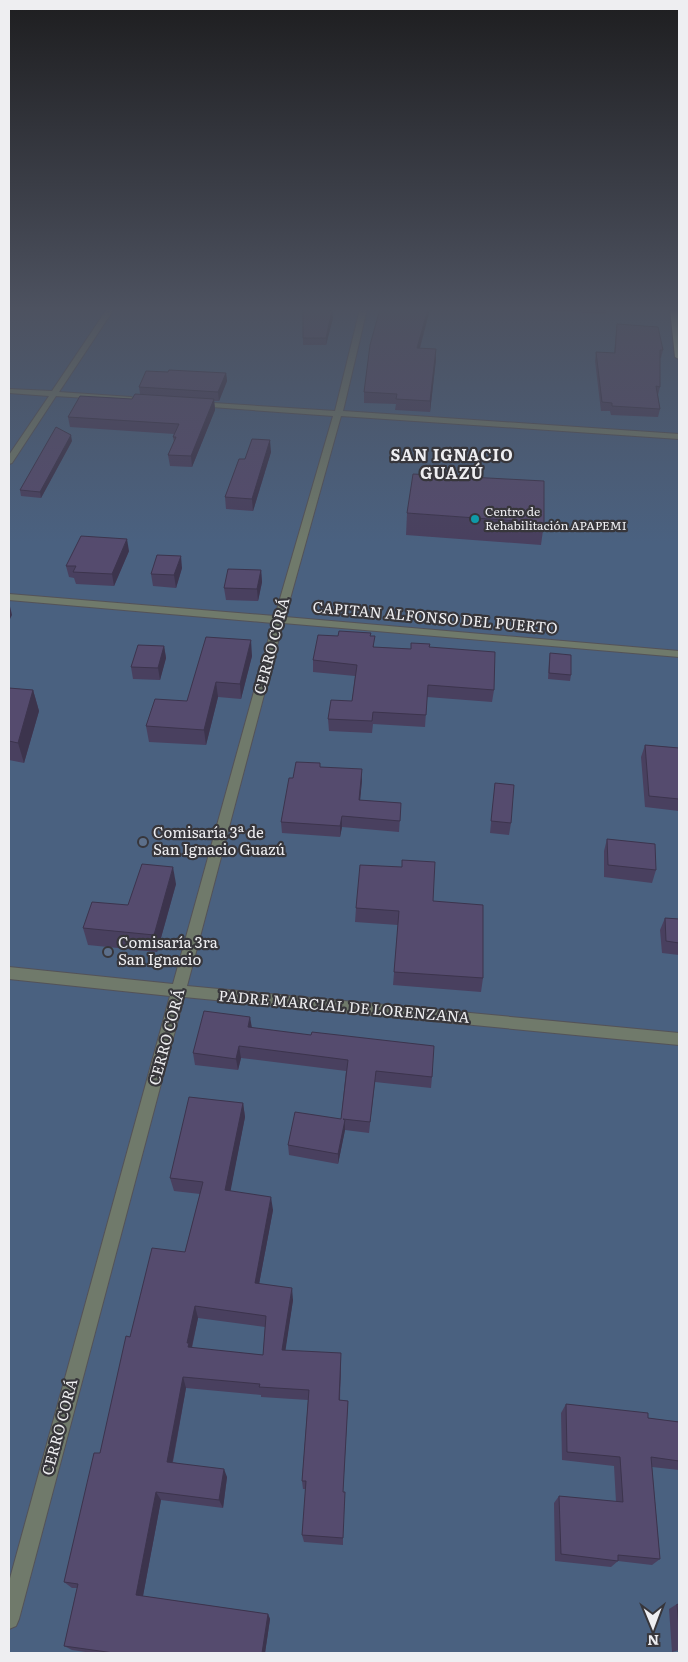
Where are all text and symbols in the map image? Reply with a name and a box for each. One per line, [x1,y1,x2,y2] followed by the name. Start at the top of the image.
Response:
[390,442,514,484] district label: SAN IGNACIO GUAZÚ
[485,502,627,534] place label: Centro de Rehabilitación APAPEMI
[469,513,481,525] marker: Centro de Rehabilitación APAPEMI
[312,594,559,639] street label: CAPITAN ALFONSO DEL PUERTO
[247,595,295,697] street label: CERRO CORÁ
[153,820,286,860] place label: Comisaría 3ª de San Ignacio Guazú
[137,836,149,848] marker: Comisaría 3ª de San Ignacio Guazú
[118,930,219,970] place label: Comisaría 3ra San Ignacio
[102,946,114,958] marker: Comisaría 3ra San Ignacio
[218,983,471,1028] street label: PADRE MARCIAL DE LORENZANA
[142,986,190,1088] street label: CERRO CORÁ
[35,1376,83,1478] street label: CERRO CORÁ
[628,1602,678,1652] north arrow
[647,1631,659,1651] text: N

